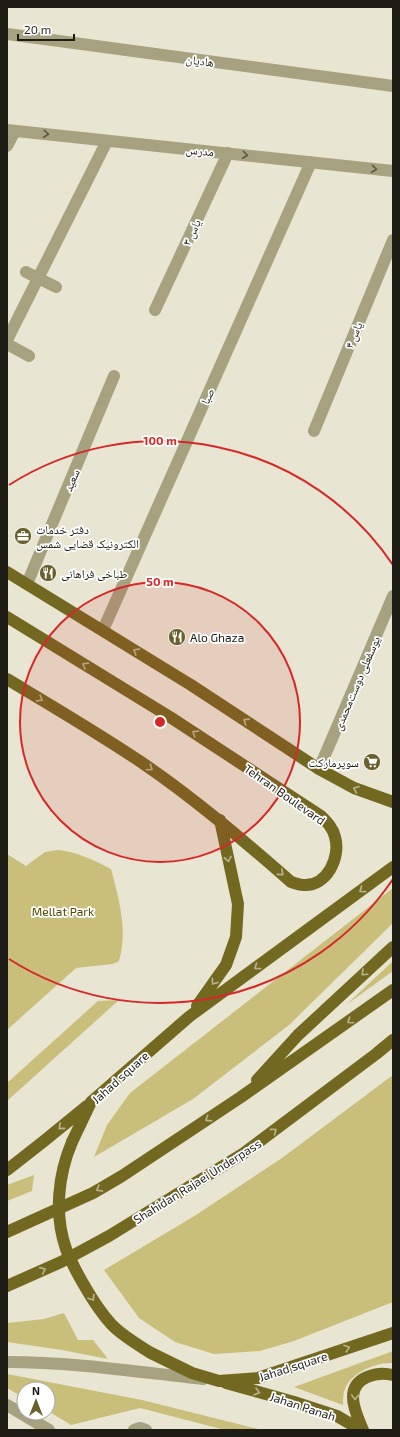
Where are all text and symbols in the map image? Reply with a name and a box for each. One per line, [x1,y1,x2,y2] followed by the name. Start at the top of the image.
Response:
[18,16,74,42] scale bar
[24,22,51,36] text: 20 m
[185,51,215,70] street label: هادیان
[43,130,49,139] one-way arrow
[185,142,215,159] street label: مدرس
[242,150,248,159] one-way arrow
[371,164,377,173] one-way arrow
[179,216,204,248] street label: یاس ۳
[341,319,366,351] street label: یاس ۴
[197,386,218,407] street label: صبا
[143,433,177,447] text: 100 m
[60,467,83,494] street label: سعید
[36,522,139,551] place label: دفتر خدمات الکترونیک قضایی شمس
[13,526,33,546] office icon: دفتر خدمات الکترونیک قضایی شمس
[38,563,58,583] restaurant icon: طباخی فراهانی
[61,566,128,581] place label: طباخی فراهانی
[146,574,174,588] text: 50 m
[167,627,187,647] restaurant icon: Alo Ghaza
[190,630,244,644] place label: Alo Ghaza
[330,634,383,733] street label: یوسفعلی دوست‌محمدی
[133,648,140,656] one-way arrow
[82,662,89,669] one-way arrow
[36,695,43,702] one-way arrow
[153,715,167,729] centre of rings
[243,719,250,726] one-way arrow
[192,731,199,738] one-way arrow
[362,752,382,772] supermarket icon: سوپرمارکت
[309,755,359,770] place label: سوپرمارکت
[242,761,328,827] street label: Tehran Boulevard
[146,763,153,770] one-way arrow
[353,785,360,793] one-way arrow
[223,855,232,862] one-way arrow
[277,869,284,876] one-way arrow
[359,885,366,892] one-way arrow
[32,904,94,918] park label: Mellat Park
[254,962,261,969] one-way arrow
[361,968,369,976] one-way arrow
[211,978,219,985] one-way arrow
[347,1016,354,1023] one-way arrow
[89,1048,151,1106] street label: Jahad square
[205,1114,212,1122] one-way arrow
[59,1123,66,1130] one-way arrow
[269,1129,276,1136] one-way arrow
[131,1136,264,1227] street label: Shahidan Rajaei Underpass
[96,1185,103,1192] one-way arrow
[38,1267,46,1275] one-way arrow
[87,1294,94,1301] one-way arrow
[344,1344,351,1353] one-way arrow
[257,1348,329,1384] street label: Jahad square
[16,1381,56,1421] north arrow
[32,1384,40,1397] text: N
[253,1387,260,1396] one-way arrow
[268,1389,338,1423] street label: Jahan Panah
[350,1394,359,1400] one-way arrow

